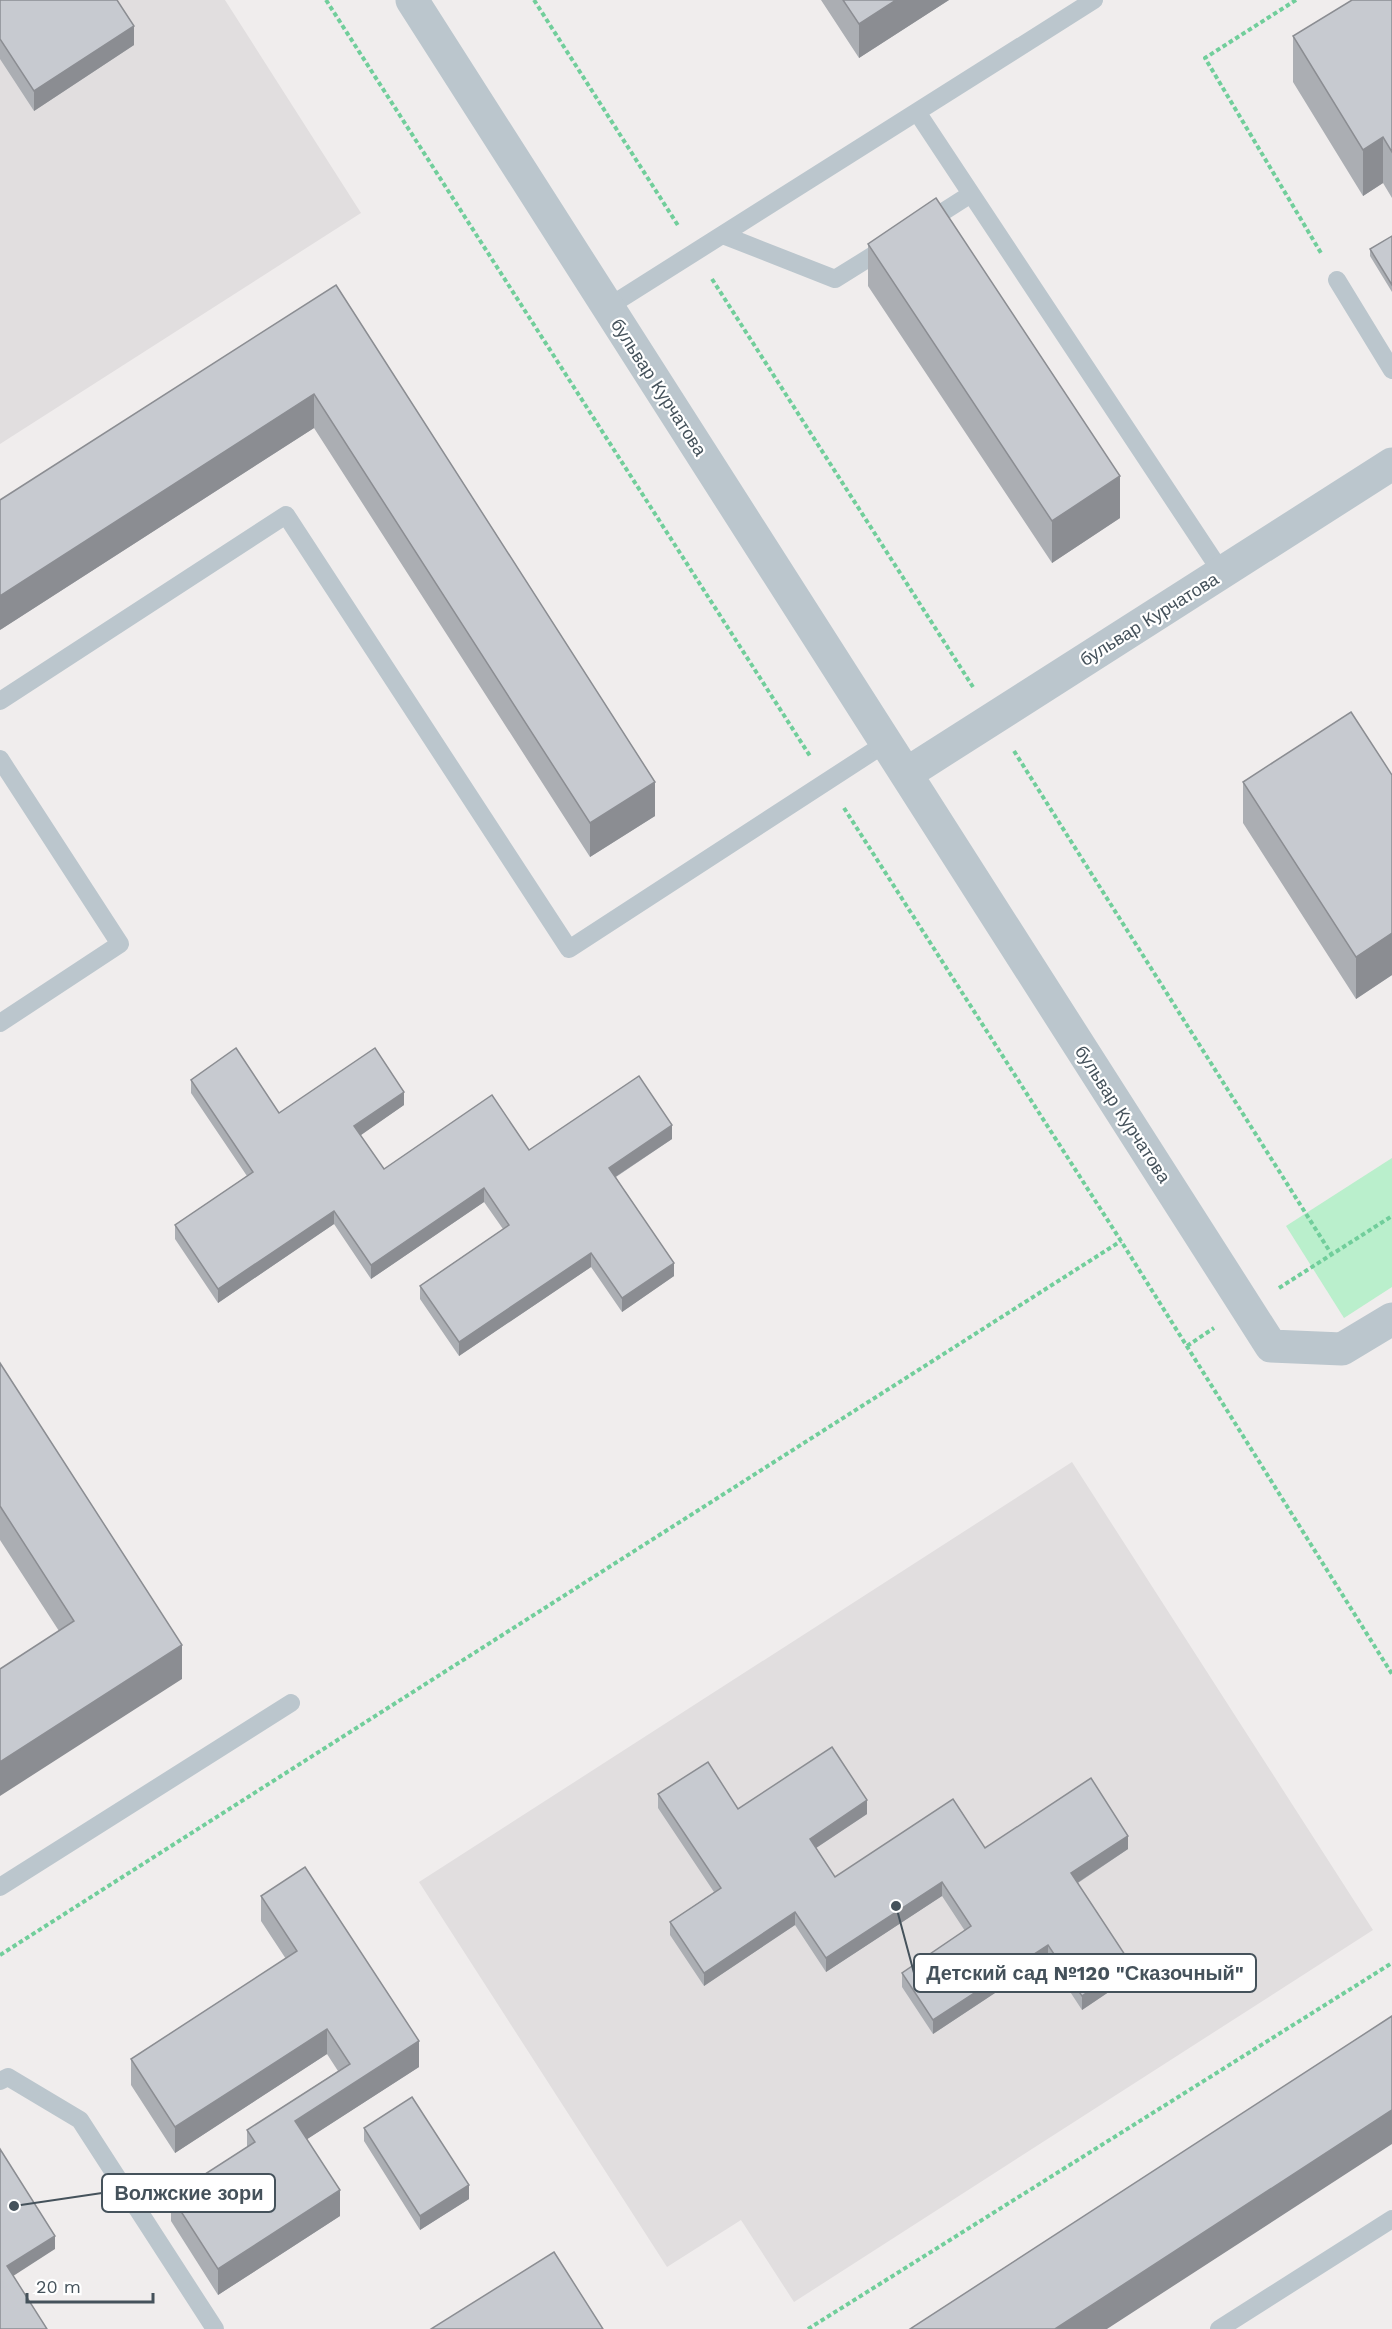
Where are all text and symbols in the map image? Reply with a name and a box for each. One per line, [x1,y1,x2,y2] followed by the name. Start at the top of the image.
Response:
[607,315,712,460] street label: бульвар Курчатова
[1076,567,1223,670] street label: бульвар Курчатова
[1071,1042,1176,1187] street label: бульвар Курчатова
[914,1954,1256,1992] callout: Детский сад №120 "Сказочный"
[926,1961,1244,1985] text: Детский сад №120 "Сказочный"
[102,2174,275,2212] callout: Волжские зори
[114,2181,264,2205] text: Волжские зори
[27,2266,153,2304] scale bar
[36,2276,81,2297] text: 20 m

